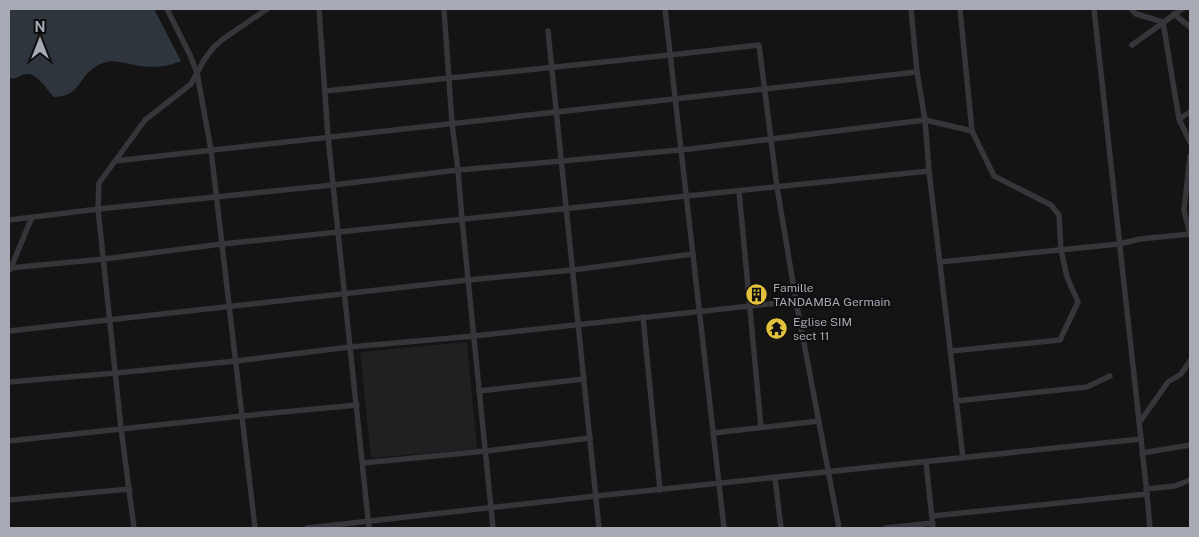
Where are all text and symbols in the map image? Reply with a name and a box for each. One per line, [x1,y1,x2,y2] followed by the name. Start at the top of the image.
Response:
[15,15,65,65] north arrow
[35,19,45,35] text: N
[773,281,891,309] place label: Famille TANDAMBA Germain
[745,283,769,307] building icon: Famille TANDAMBA Germain
[793,315,852,343] place label: Eglise SIM sect 11
[765,317,789,341] temple icon: Eglise SIM sect 11

